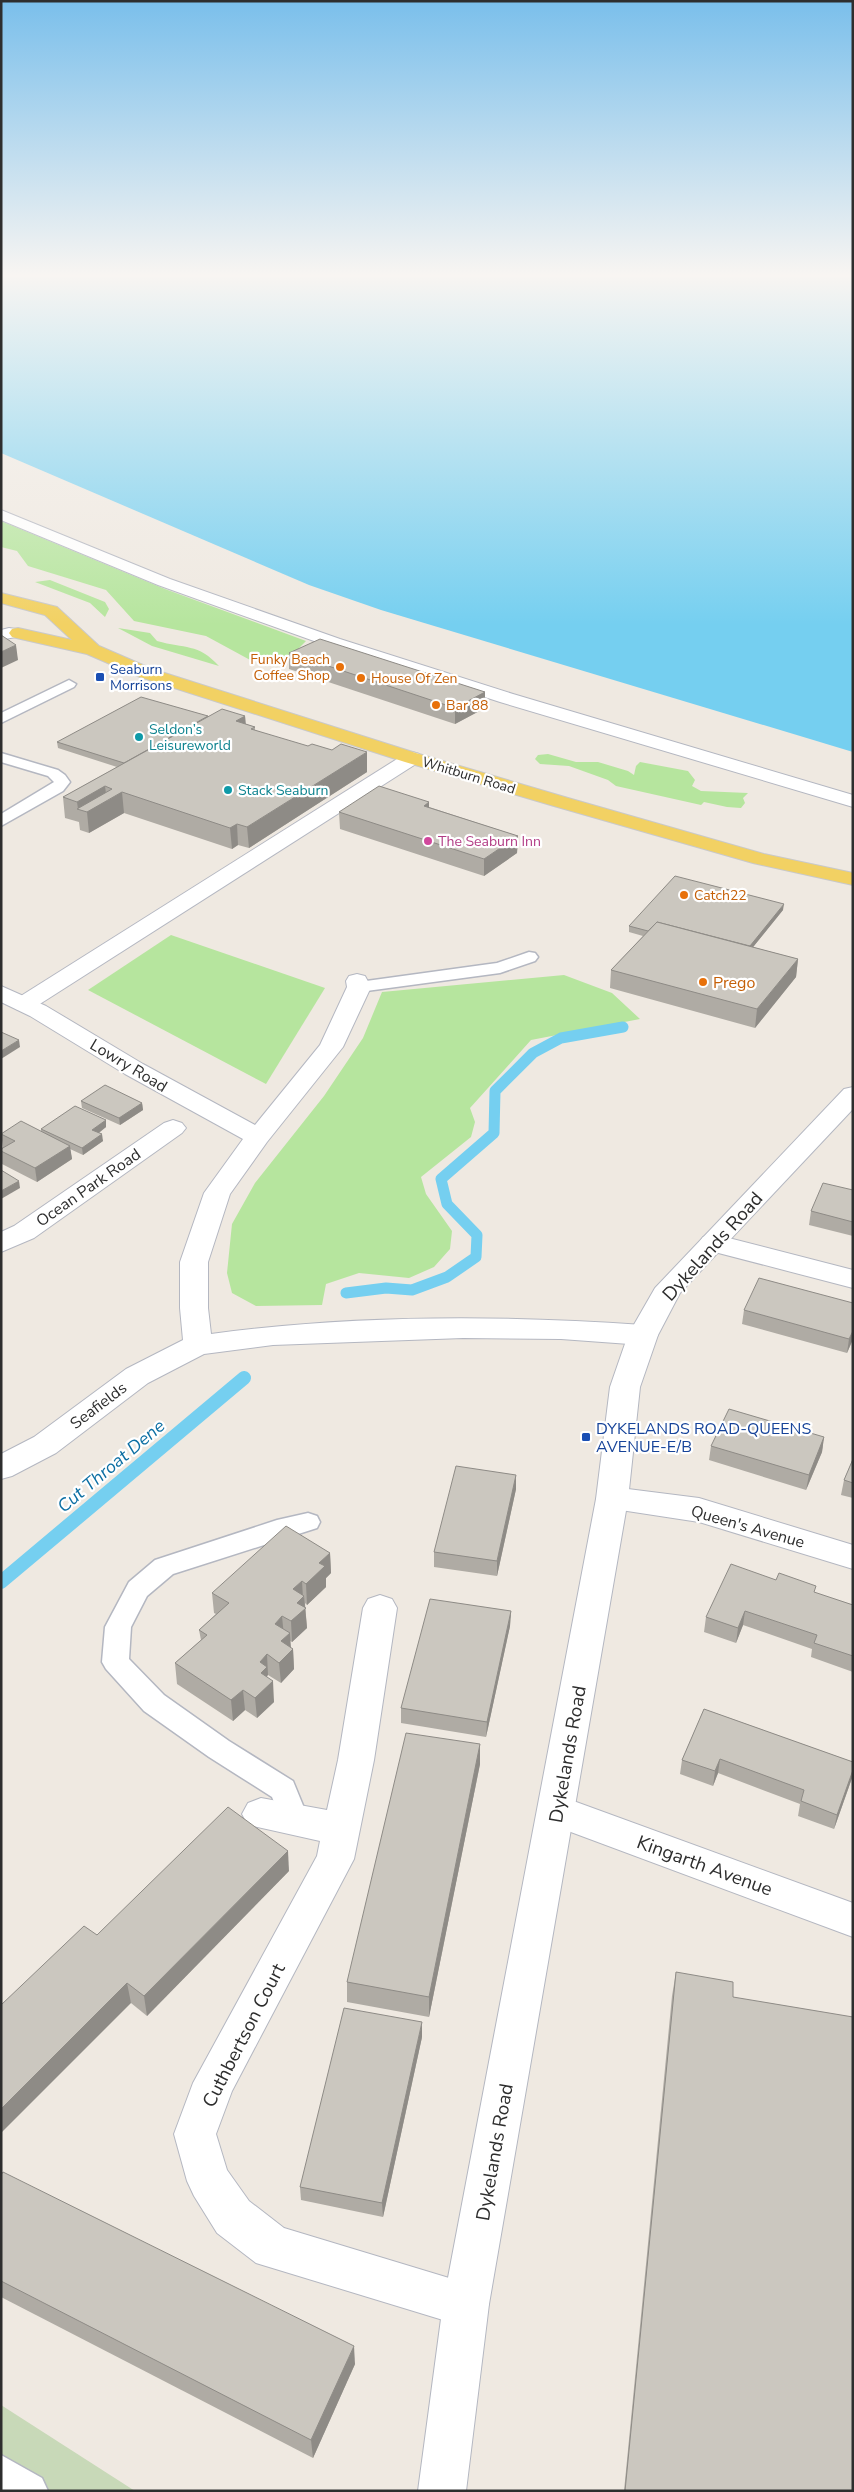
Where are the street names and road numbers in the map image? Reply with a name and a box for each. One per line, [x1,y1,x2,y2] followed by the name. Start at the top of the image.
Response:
[420,752,518,799] street label: Whitburn Road
[86,1034,171,1098] street label: Lowry Road
[32,1144,145,1232] street label: Ocean Park Road
[657,1186,769,1307] street label: Dykelands Road
[66,1377,132,1434] street label: Seafields
[688,1500,807,1554] street label: Queen's Avenue
[543,1683,593,1825] street label: Dykelands Road
[633,1829,776,1903] street label: Kingarth Avenue
[196,1959,292,2112] street label: Cuthbertson Court
[470,2081,520,2223] street label: Dykelands Road

